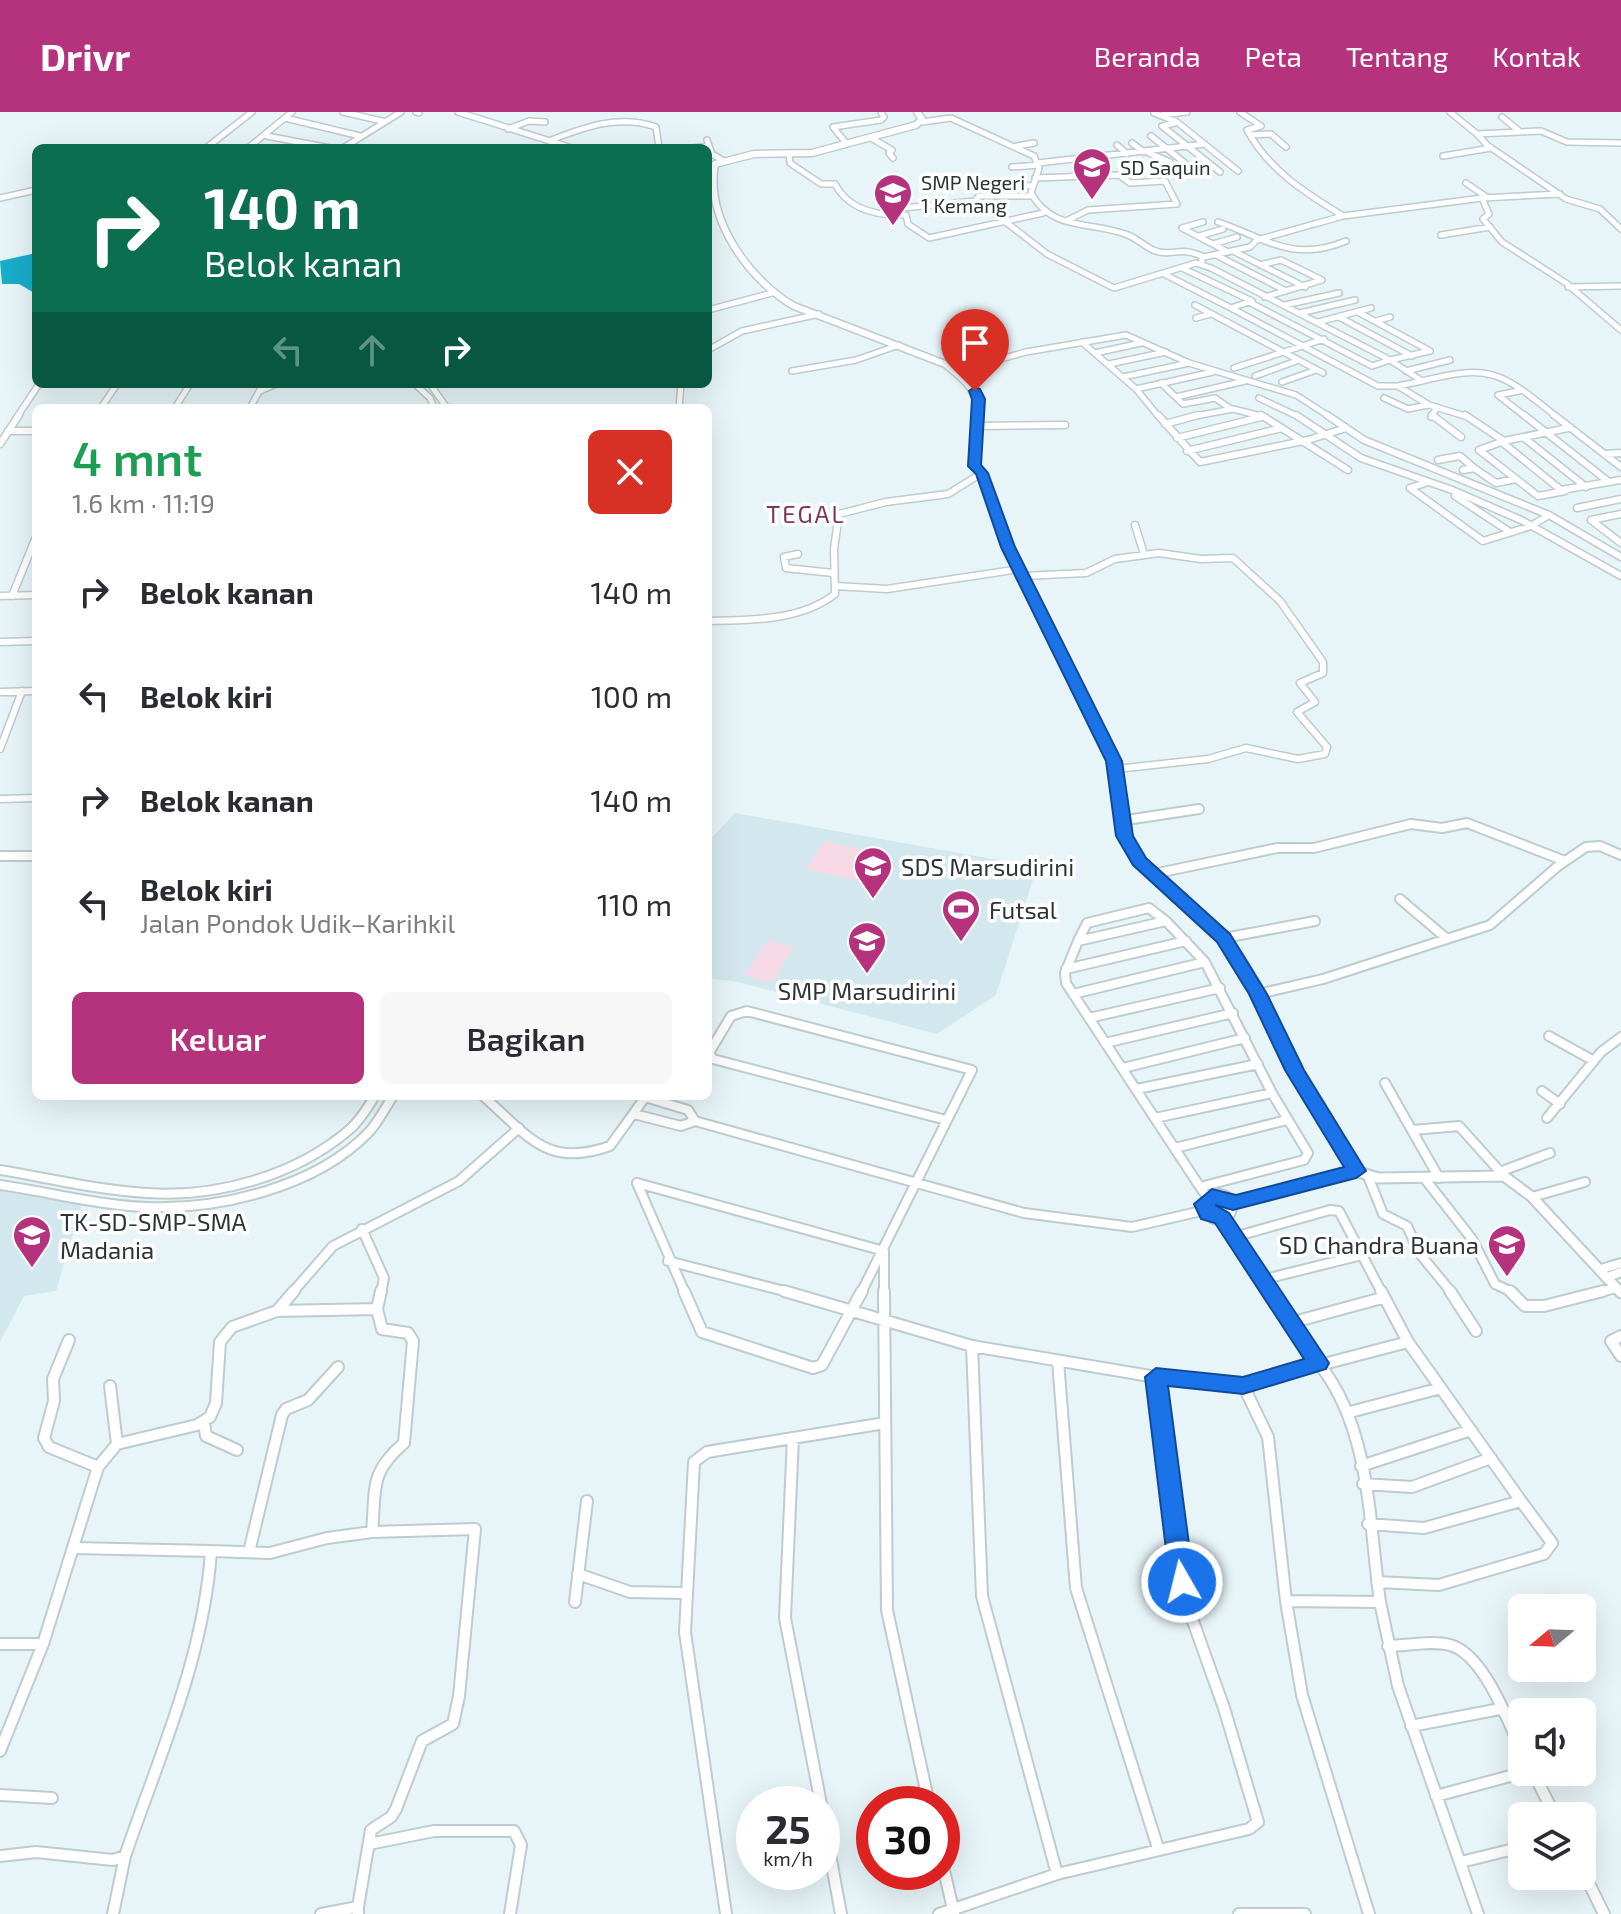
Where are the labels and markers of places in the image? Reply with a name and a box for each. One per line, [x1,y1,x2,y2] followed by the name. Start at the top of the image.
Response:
[1071,146,1113,201] school or university icon: SD Saquin
[1120,155,1211,179] place label: SD Saquin
[921,170,1025,217] place label: SMP Negeri 1 Kemang
[872,172,914,227] school or university icon: SMP Negeri 1 Kemang
[941,309,1009,391] pin
[852,845,894,900] school or university icon: SDS Marsudirini
[901,852,1074,881] place label: SDS Marsudirini
[940,888,982,943] sports icon: Futsal
[989,895,1057,924] place label: Futsal
[846,920,888,975] school or university icon: SMP Marsudirini
[778,976,956,1005] place label: SMP Marsudirini
[60,1207,247,1264] place label: TK-SD-SMP-SMA Madania
[11,1214,53,1269] school or university icon: TK-SD-SMP-SMA Madania
[1486,1223,1528,1278] school or university icon: SD Chandra Buana
[1279,1230,1479,1259] place label: SD Chandra Buana

